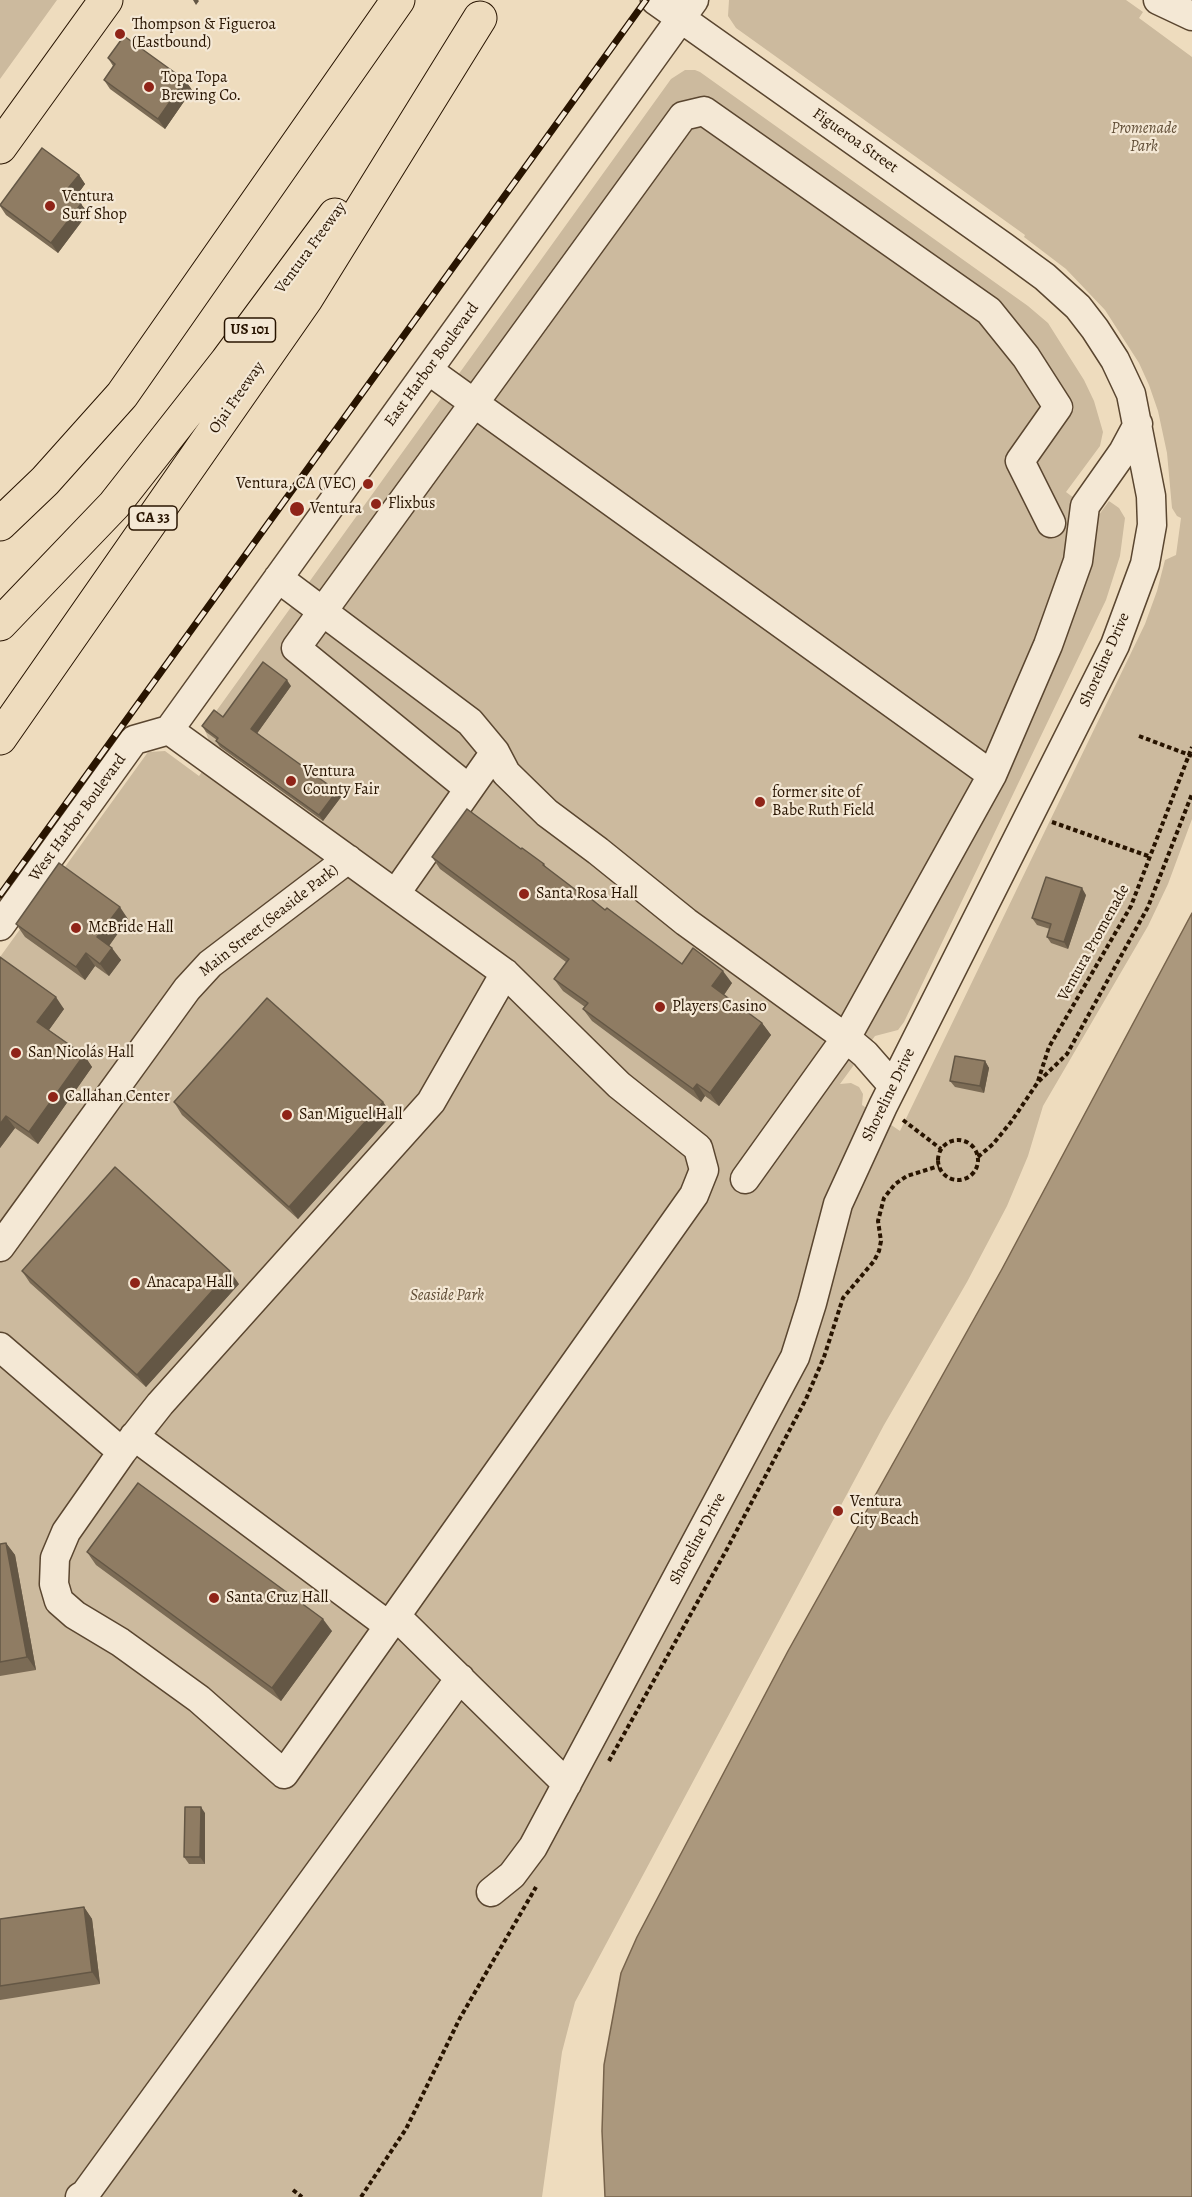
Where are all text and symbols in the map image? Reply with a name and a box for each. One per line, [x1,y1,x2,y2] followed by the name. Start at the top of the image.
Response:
[132,15,276,53] place label: Thompson & Figueroa (Eastbound)
[113,27,127,41] marker: Thompson & Figueroa (Eastbound)
[161,68,241,106] place label: Topa Topa Brewing Co.
[142,80,156,94] marker: Topa Topa Brewing Co.
[808,104,902,178] street label: Figueroa Street
[1111,119,1177,157] park label: Promenade Park
[62,187,127,225] place label: Ventura Surf Shop
[271,198,351,298] street label: Ventura Freeway
[43,199,57,213] marker: Ventura Surf Shop
[381,299,483,431] street label: East Harbor Boulevard
[224,318,276,342] road number: US 101
[205,358,269,438] street label: Ojai Freeway
[236,474,356,494] place label: Ventura, CA (VEC)
[361,477,375,491] marker: Ventura, CA (VEC)
[388,494,435,514] place label: Flixbus
[369,497,383,511] marker: Flixbus
[310,499,362,519] place label: Ventura
[288,500,306,518] marker: Ventura
[129,506,177,530] road number: CA 33
[1076,610,1134,710] street label: Shoreline Drive
[25,751,131,885] street label: West Harbor Boulevard
[303,762,379,800] place label: Ventura County Fair
[284,774,298,788] marker: Ventura County Fair
[772,783,874,821] place label: former site of Babe Ruth Field
[753,795,767,809] marker: former site of Babe Ruth Field
[196,861,342,981] street label: Main Street (Seaside Park)
[1054,881,1134,1005] street label: Ventura Promenade
[536,884,638,904] place label: Santa Rosa Hall
[517,887,531,901] marker: Santa Rosa Hall
[88,918,174,938] place label: McBride Hall
[69,921,83,935] marker: McBride Hall
[672,997,767,1017] place label: Players Casino
[653,1000,667,1014] marker: Players Casino
[28,1043,134,1063] place label: San Nicolás Hall
[858,1045,920,1145] street label: Shoreline Drive
[9,1046,23,1060] marker: San Nicolás Hall
[65,1087,170,1107] place label: Callahan Center
[46,1090,60,1104] marker: Callahan Center
[299,1105,402,1125] place label: San Miguel Hall
[280,1108,294,1122] marker: San Miguel Hall
[147,1273,232,1293] place label: Anacapa Hall
[128,1276,142,1290] marker: Anacapa Hall
[410,1286,484,1306] park label: Seaside Park
[666,1490,730,1588] street label: Shoreline Drive
[850,1492,919,1530] place label: Ventura City Beach
[831,1504,845,1518] marker: Ventura City Beach
[226,1588,328,1608] place label: Santa Cruz Hall
[207,1591,221,1605] marker: Santa Cruz Hall

